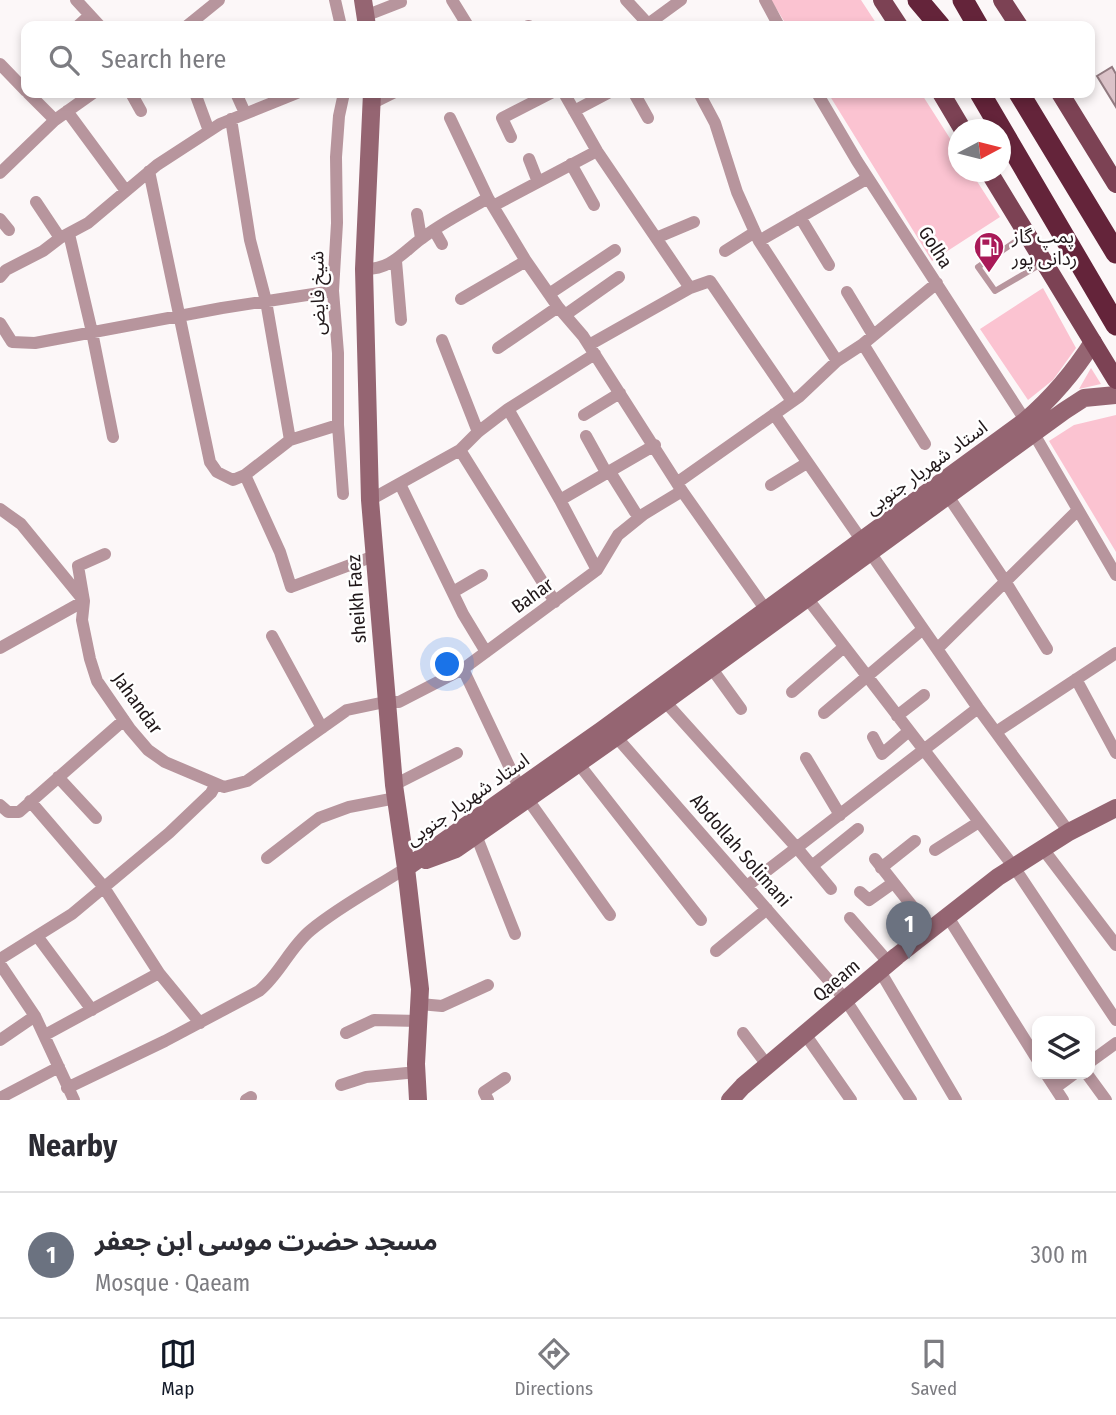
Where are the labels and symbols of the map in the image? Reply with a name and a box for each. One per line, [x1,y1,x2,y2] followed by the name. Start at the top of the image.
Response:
[948,119,1011,182] north arrow
[914,222,958,273] street label: Golha
[1011,225,1077,271] place label: پمپ گاز ردانی پور
[972,230,1006,274] fuel station icon: پمپ گاز ردانی پور
[305,251,333,335] street label: شیخ فایض
[861,415,992,519] street label: استاد شهریار جنوبی
[342,553,371,644] street label: sheikh Faez
[507,572,558,618] street label: Bahar
[430,647,464,681] your location
[108,668,168,739] street label: Jahandar
[401,748,533,851] street label: استاد شهریار جنوبی
[685,789,796,911] street label: Abdollah Solimani
[886,901,932,959] pin: 1
[808,954,864,1007] street label: Qaeam

